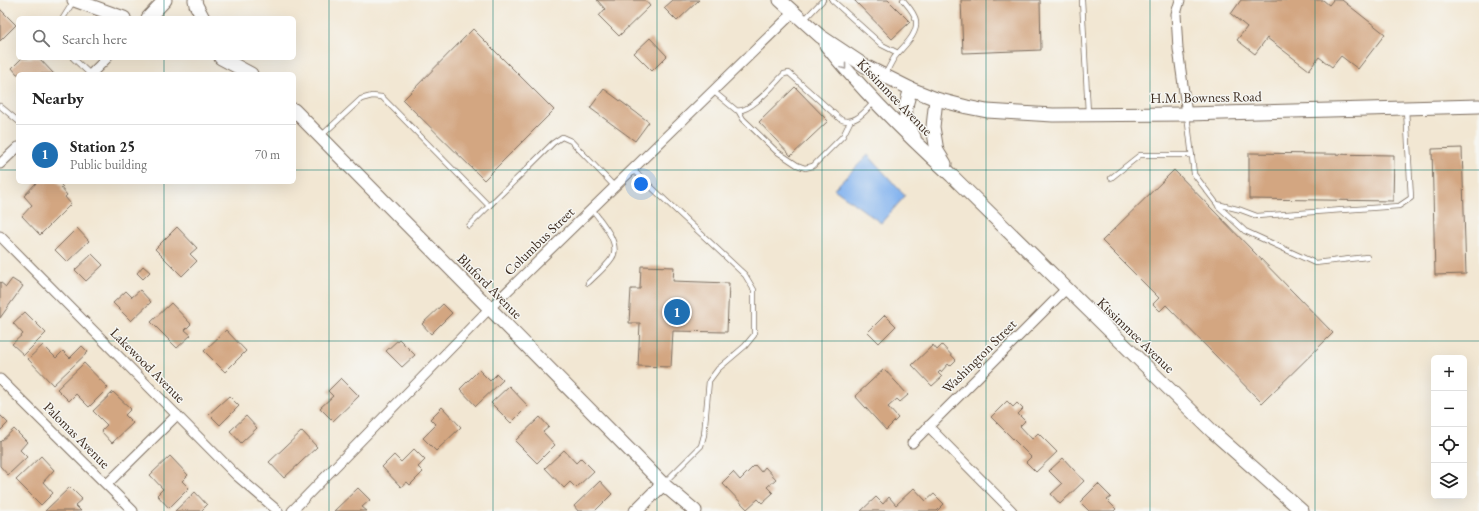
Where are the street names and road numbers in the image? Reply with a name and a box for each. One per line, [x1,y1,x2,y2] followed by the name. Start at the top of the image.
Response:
[853,54,937,140] street label: Kissimmee Avenue
[1150,87,1263,107] street label: H.M. Bowness Road
[500,203,578,279] street label: Columbus Street
[454,250,527,323] street label: Bluford Avenue
[1093,293,1179,377] street label: Kissimmee Avenue
[938,315,1020,397] street label: Washington Street
[107,324,190,407] street label: Lakewood Avenue
[40,398,114,472] street label: Palomas Avenue

